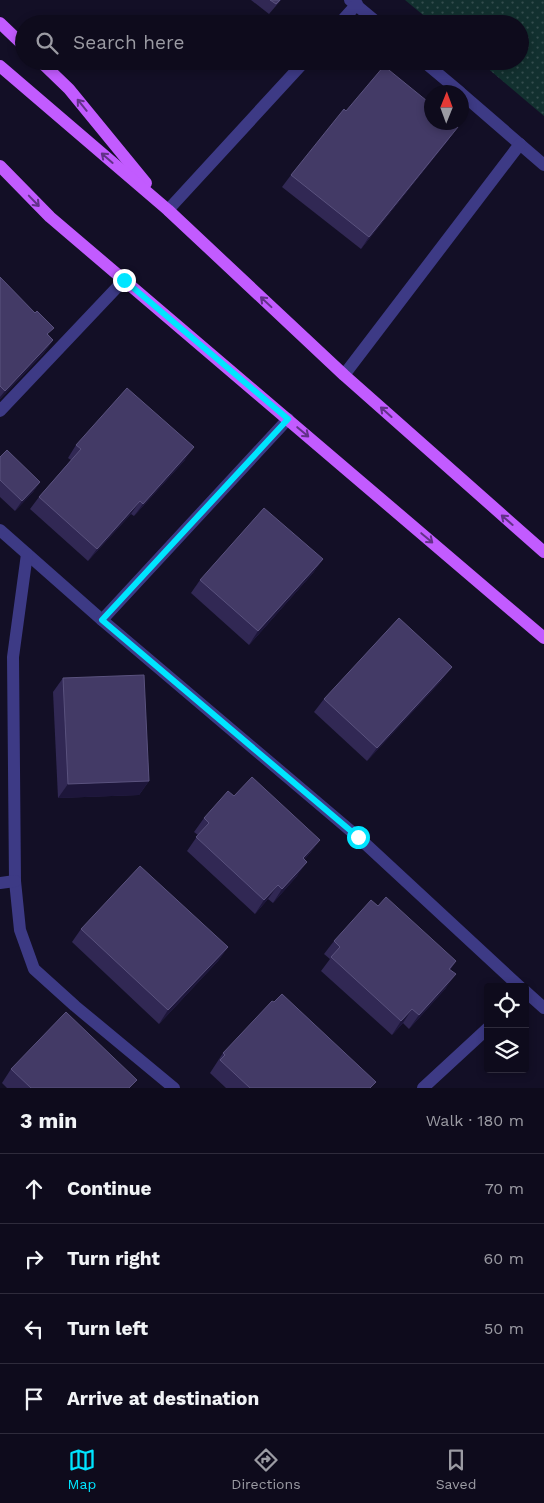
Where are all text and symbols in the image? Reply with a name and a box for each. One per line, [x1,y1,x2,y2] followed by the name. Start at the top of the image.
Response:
[15,15,529,70] search box
[33,29,61,57] icon: search
[73,31,184,54] text: Search here
[424,85,469,130] north arrow
[76,99,87,112] one-way arrow
[100,152,113,163] one-way arrow
[28,195,40,207] one-way arrow
[113,269,136,292] route end
[260,296,272,308] one-way arrow
[379,406,392,418] one-way arrow
[296,427,309,438] one-way arrow
[501,514,514,525] one-way arrow
[420,532,433,543] one-way arrow
[347,826,370,849] route start
[484,983,529,1073] map controls
[484,983,529,1028] button: locate
[484,1028,529,1073] button: layers
[20,1108,77,1133] text: 3 min
[426,1111,524,1130] text: Walk · 180 m
[20,1175,48,1203] icon: ahead
[67,1177,151,1200] text: Continue
[485,1179,524,1198] text: 70 m
[20,1245,48,1273] icon: right
[67,1247,160,1270] text: Turn right
[484,1249,524,1268] text: 60 m
[20,1315,48,1343] icon: left
[67,1317,148,1340] text: Turn left
[484,1319,524,1338] text: 50 m
[20,1385,48,1413] icon: arrive
[67,1387,259,1410] text: Arrive at destination
[68,1446,96,1492] tab: Map
[231,1446,301,1492] tab: Directions
[436,1446,476,1492] tab: Saved

